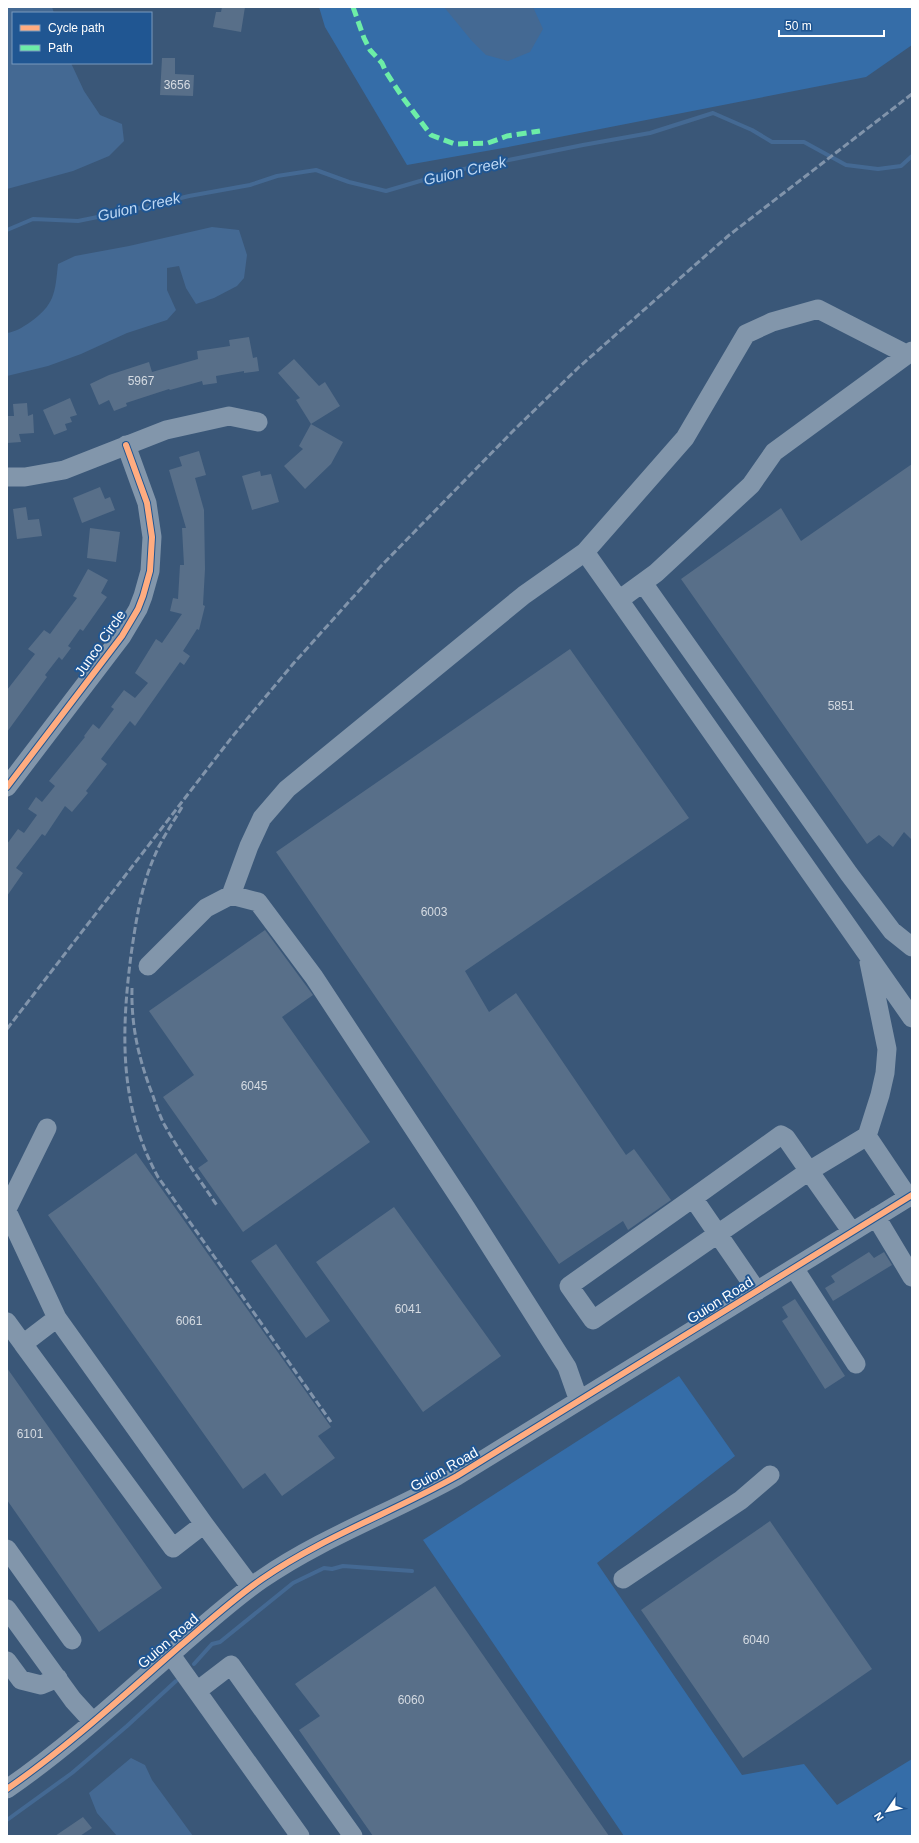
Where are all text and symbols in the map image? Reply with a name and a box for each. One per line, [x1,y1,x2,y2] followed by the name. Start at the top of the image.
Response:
[12,12,152,64] legend
[779,12,884,38] scale bar
[785,19,812,33] text: 50 m
[48,21,105,35] text: Cycle path
[48,41,73,55] text: Path
[164,78,191,92] house number: 3656
[422,152,509,188] water label: Guion Creek
[96,188,183,224] water label: Guion Creek
[128,374,155,388] house number: 5967
[71,607,129,679] street label: Junco Circle
[828,699,855,713] house number: 5851
[421,905,448,919] house number: 6003
[241,1079,268,1093] house number: 6045
[684,1273,756,1327] street label: Guion Road
[395,1302,422,1316] house number: 6041
[176,1314,203,1328] house number: 6061
[17,1427,44,1441] house number: 6101
[407,1444,481,1494] street label: Guion Road
[135,1610,201,1672] street label: Guion Road
[743,1633,770,1647] house number: 6040
[398,1693,425,1707] house number: 6060
[867,1791,907,1831] north arrow
[871,1810,886,1823] text: N

